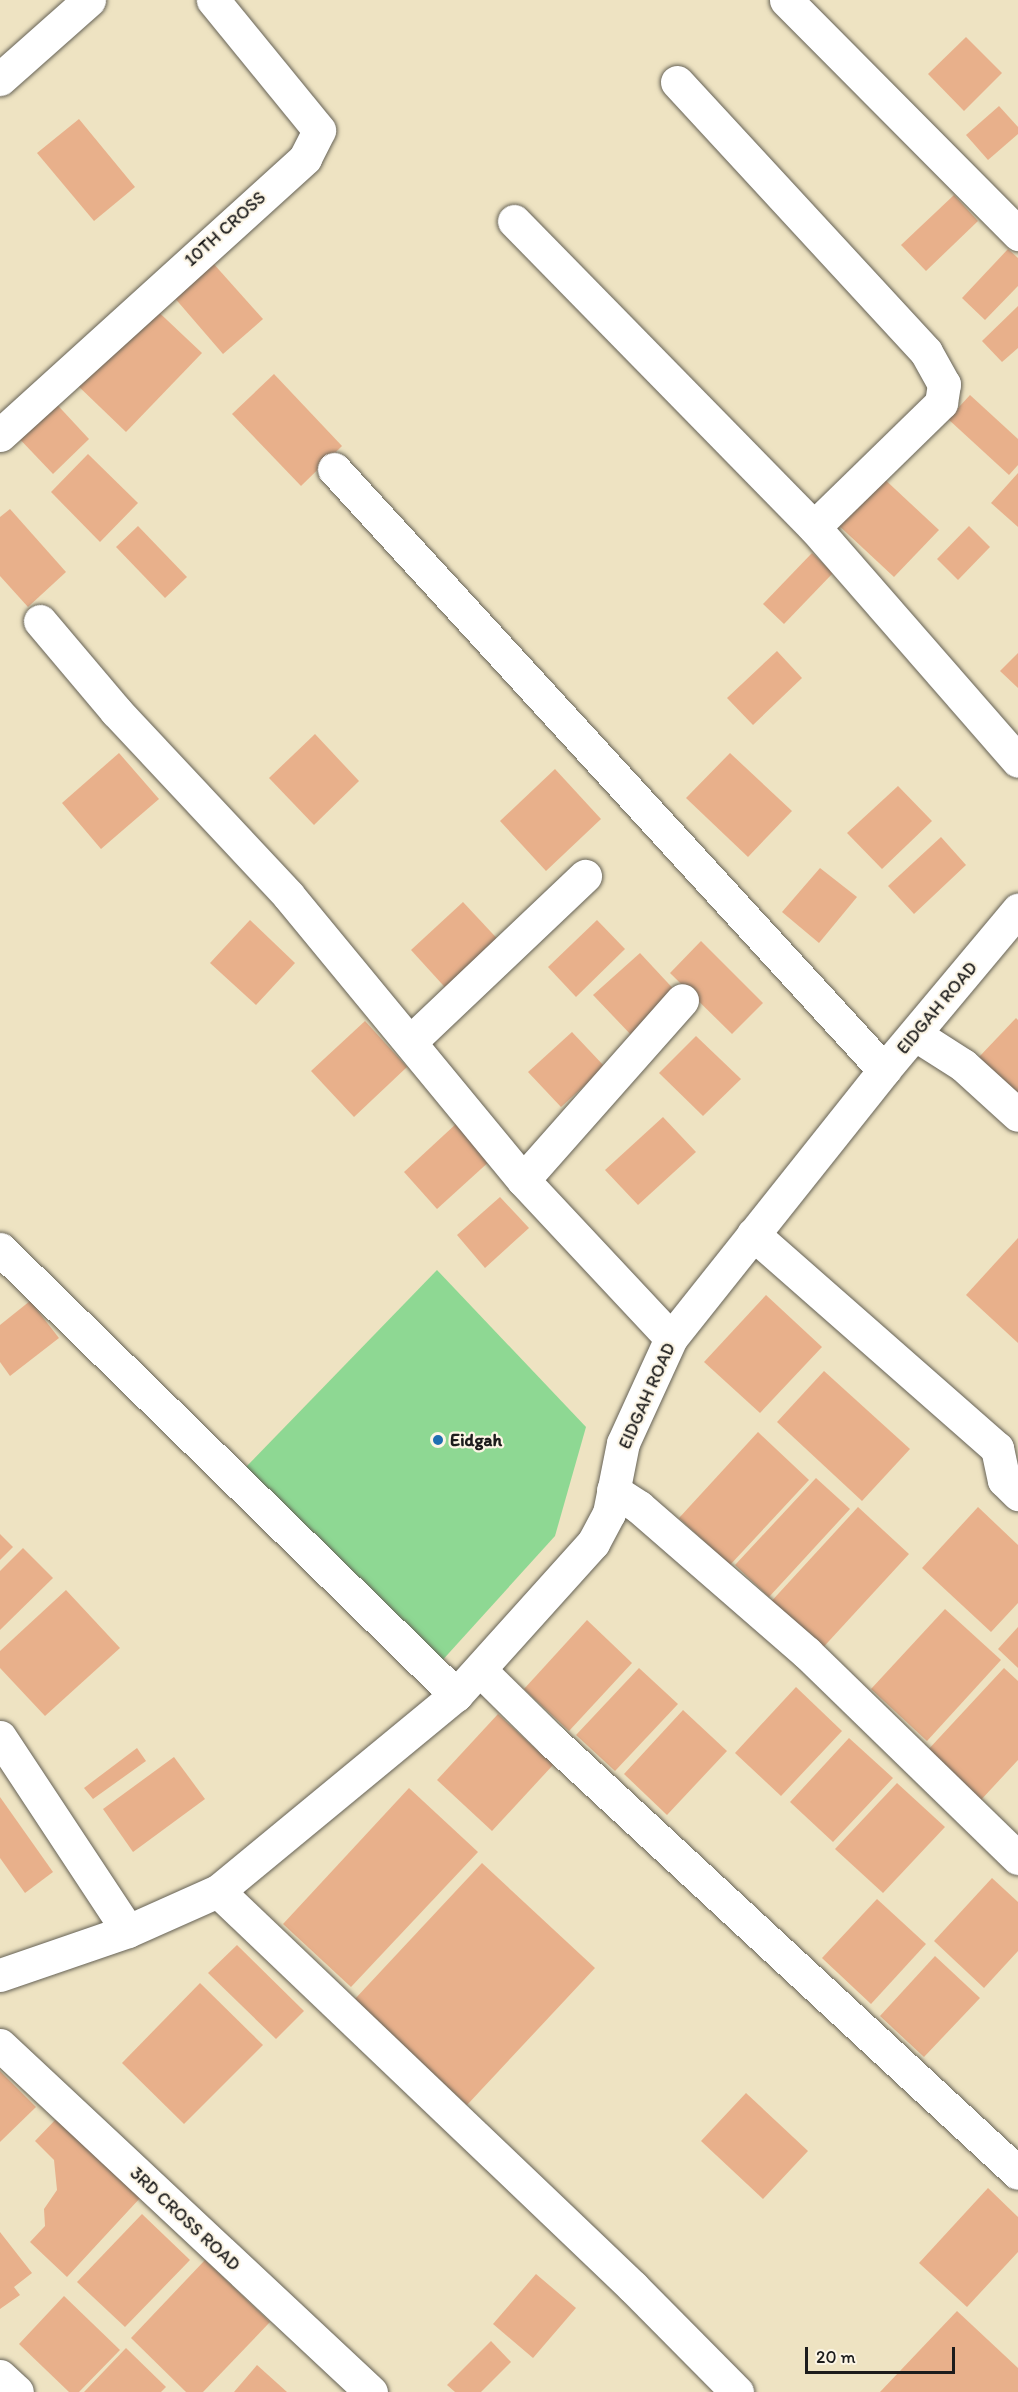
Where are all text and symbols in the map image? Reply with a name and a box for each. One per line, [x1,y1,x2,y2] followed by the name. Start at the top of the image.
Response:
[180,187,270,271] street label: 10TH CROSS
[892,957,982,1059] street label: EIDGAH ROAD
[614,1340,680,1452] street label: EIDGAH ROAD
[450,1429,502,1451] place label: Eidgah
[431,1433,445,1447] marker: Eidgah
[125,2162,245,2276] street label: 3RD CROSS ROAD
[808,2335,958,2373] scale bar
[816,2346,856,2368] text: 20 m

